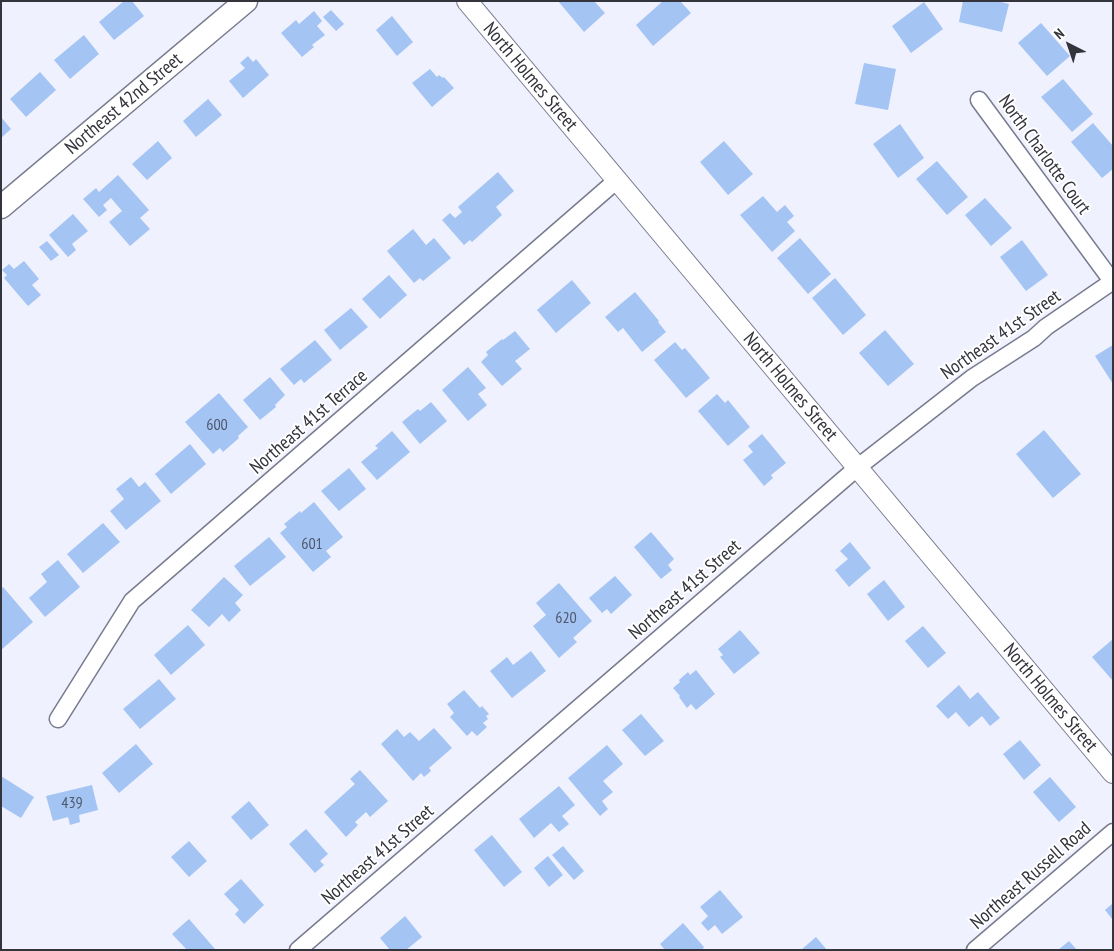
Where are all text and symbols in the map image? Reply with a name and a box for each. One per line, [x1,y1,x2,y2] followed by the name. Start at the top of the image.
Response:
[478,18,582,136] street label: North Holmes Street
[1044,20,1094,70] north arrow
[1050,24,1068,43] text: N
[61,48,187,160] street label: Northeast 42nd Street
[993,91,1095,219] street label: North Charlotte Court
[937,285,1065,385] street label: Northeast 41st Street
[738,328,842,446] street label: North Holmes Street
[246,365,372,479] street label: Northeast 41st Terrace
[206,415,228,435] house number: 600
[301,534,323,554] house number: 601
[624,535,746,645] street label: Northeast 41st Street
[555,608,577,628] house number: 620
[998,639,1102,757] street label: North Holmes Street
[61,793,83,813] house number: 439
[317,800,439,910] street label: Northeast 41st Street
[966,817,1096,935] street label: Northeast Russell Road

